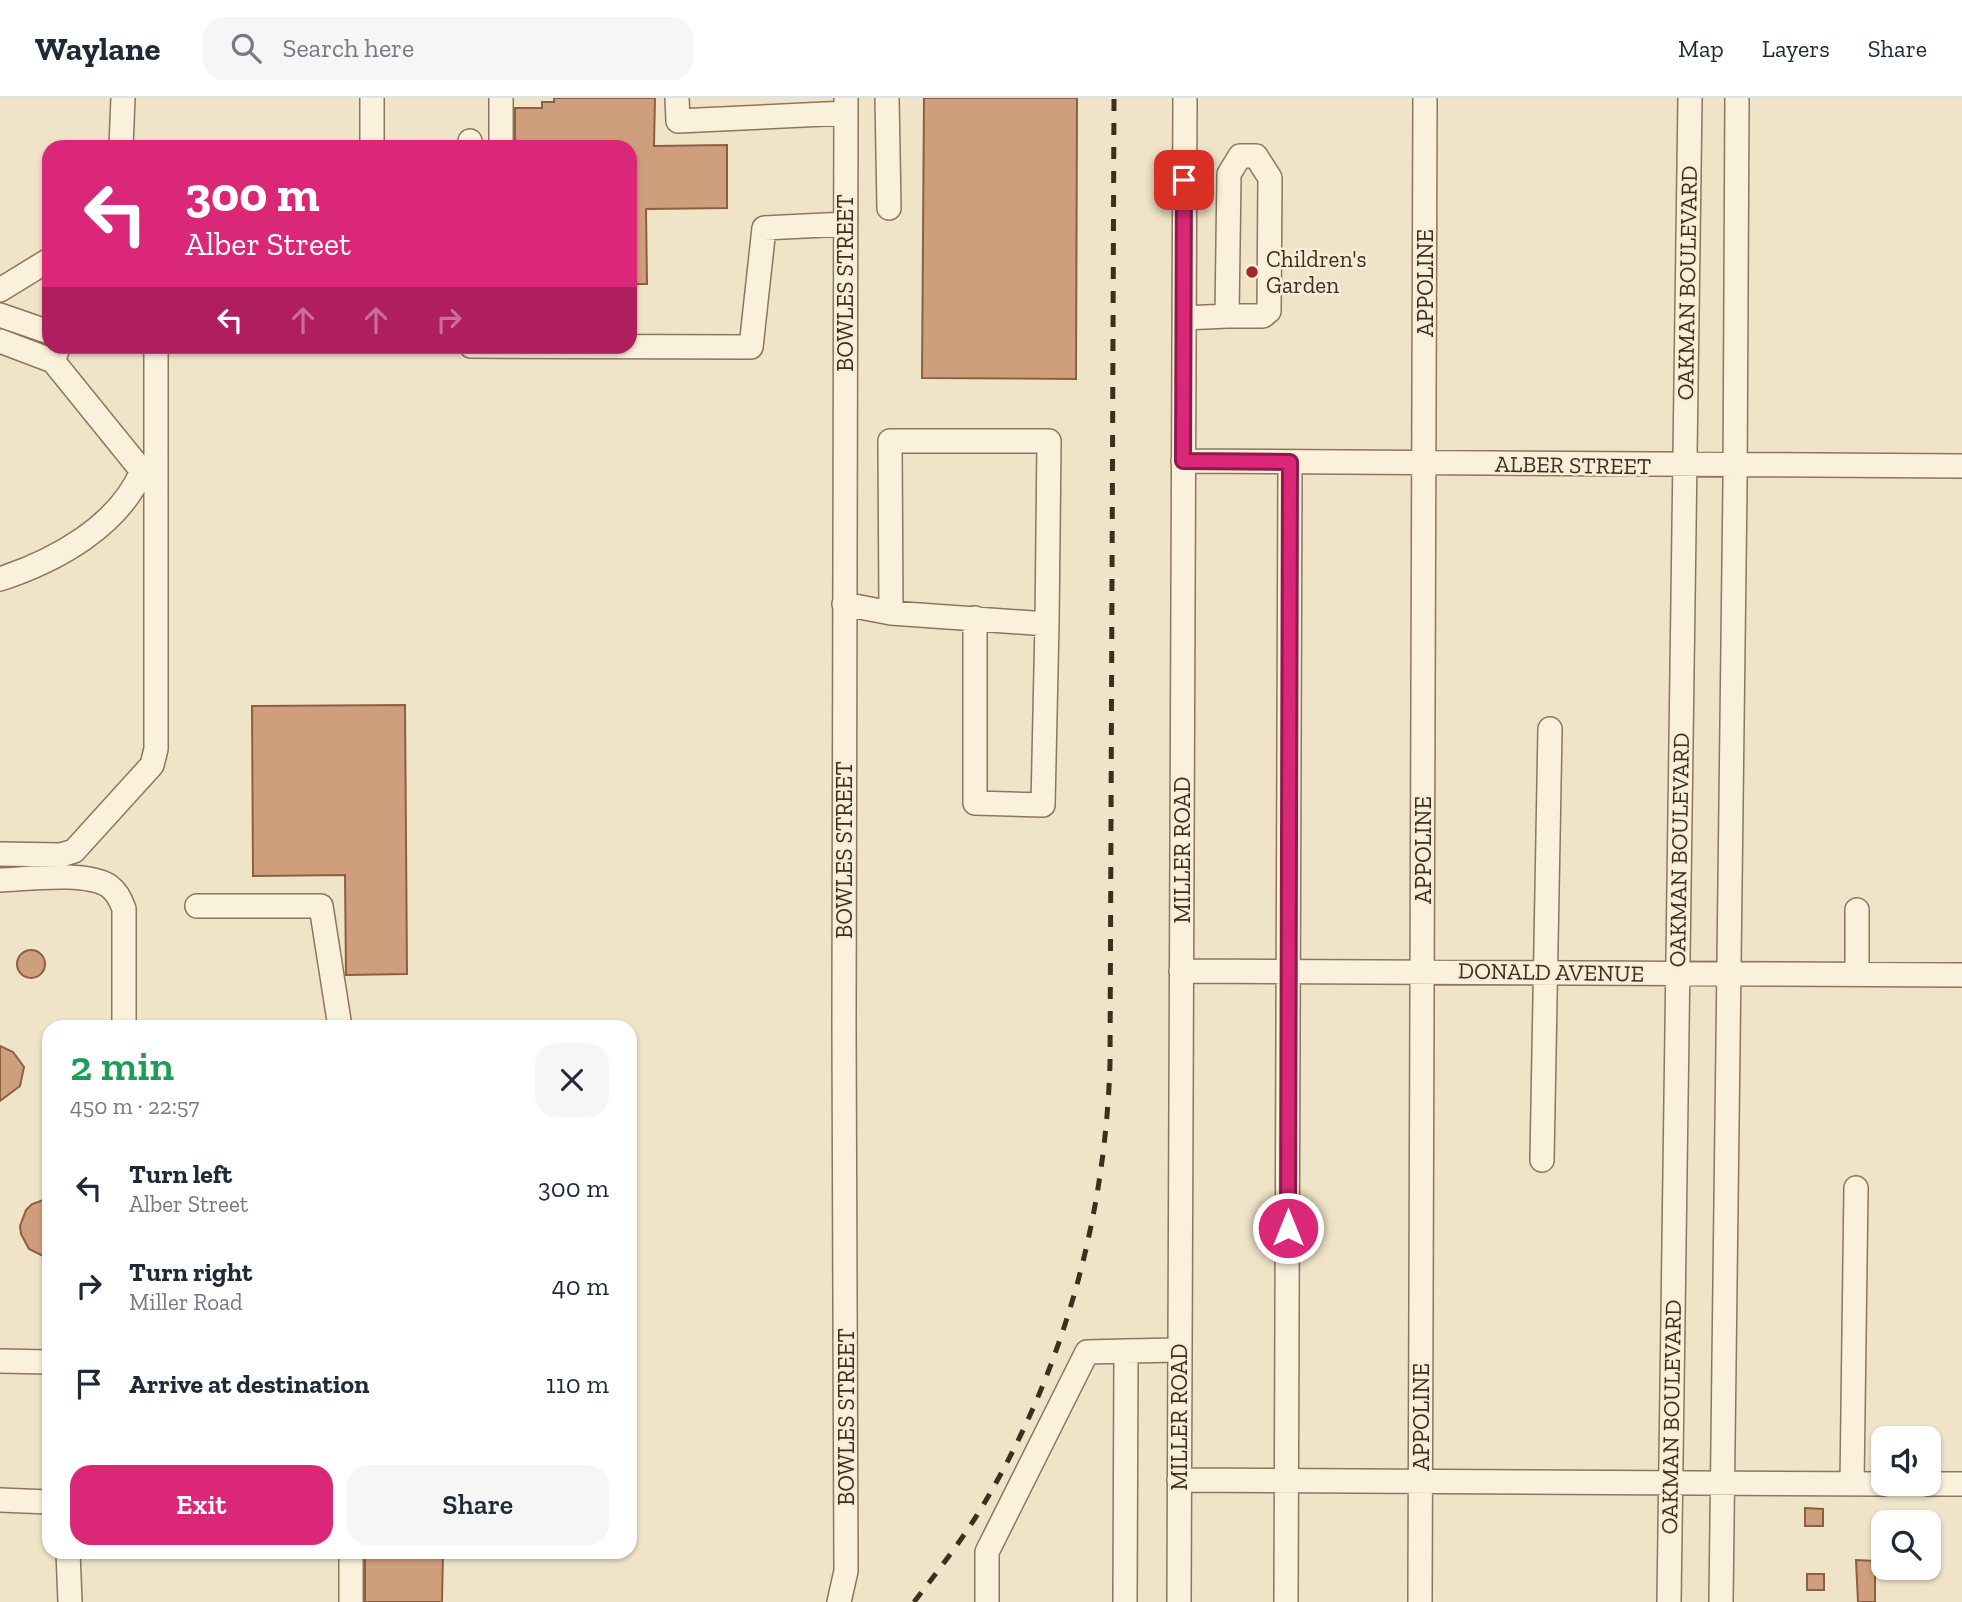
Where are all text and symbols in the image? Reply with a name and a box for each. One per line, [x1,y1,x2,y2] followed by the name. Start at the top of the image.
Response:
[203,17,693,80] search box
[35,29,161,68] text: Waylane
[227,29,265,67] icon: search
[283,32,414,64] text: Search here
[1678,34,1724,63] text: Map
[1762,34,1830,63] text: Layers
[1868,34,1927,63] text: Share
[1154,150,1214,210] pin
[1165,161,1203,199] icon: arrive
[185,165,320,224] text: 300 m
[1671,165,1703,401] street label: OAKMAN BOULEVARD
[70,168,161,259] icon: left
[831,194,859,372] street label: BOWLES STREET
[185,225,351,263] text: Alber Street
[1411,229,1439,337] street label: APPOLINE
[1266,245,1367,299] place label: Children's Garden
[1244,264,1260,280] marker: Children's Garden
[211,301,249,339] icon: left
[284,301,322,339] icon: ahead
[357,301,395,339] icon: ahead
[430,301,468,339] icon: right
[1495,450,1651,480] street label: ALBER STREET
[1663,732,1695,968] street label: OAKMAN BOULEVARD
[830,761,858,939] street label: BOWLES STREET
[1168,777,1196,923] street label: MILLER ROAD
[1409,796,1437,904] street label: APPOLINE
[1458,956,1644,988] street label: DONALD AVENUE
[70,1040,174,1091] text: 2 min
[535,1043,609,1117] button: close
[70,1092,199,1120] text: 450 m · 22:57
[129,1158,232,1190] text: Turn left
[70,1169,108,1207] icon: left
[538,1172,609,1204] text: 300 m
[129,1190,248,1218] text: Alber Street
[1251,1191,1325,1265] position arrow
[129,1256,252,1288] text: Turn right
[70,1267,108,1305] icon: right
[552,1270,609,1302] text: 40 m
[129,1288,243,1316] text: Miller Road
[1655,1299,1687,1535] street label: OAKMAN BOULEVARD
[832,1328,860,1506] street label: BOWLES STREET
[1165,1344,1193,1490] street label: MILLER ROAD
[1407,1363,1435,1471] street label: APPOLINE
[70,1365,108,1403] icon: arrive
[129,1368,369,1400] text: Arrive at destination
[546,1368,609,1400] text: 110 m
[1871,1426,1941,1580] map controls
[1871,1426,1941,1496] button: sound
[70,1465,333,1545] button: Exit
[347,1465,609,1545] button: Share
[1871,1510,1941,1580] button: search

